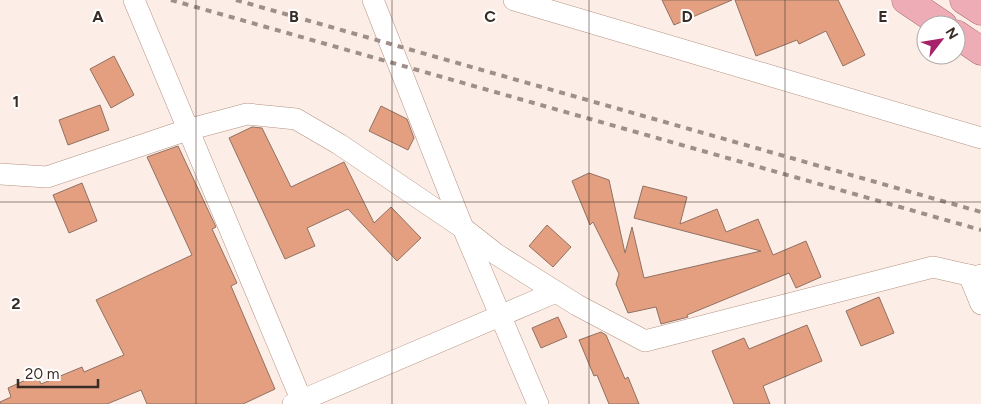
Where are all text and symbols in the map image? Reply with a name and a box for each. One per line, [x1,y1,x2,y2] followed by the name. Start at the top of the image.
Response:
[92,7,104,26] text: A
[289,7,299,26] text: B
[484,7,496,26] text: C
[681,7,693,26] text: D
[878,7,888,26] text: E
[916,15,966,65] north arrow
[942,25,962,43] text: N
[13,92,19,111] text: 1
[11,294,21,313] text: 2
[18,356,98,388] scale bar
[25,365,59,383] text: 20 m

